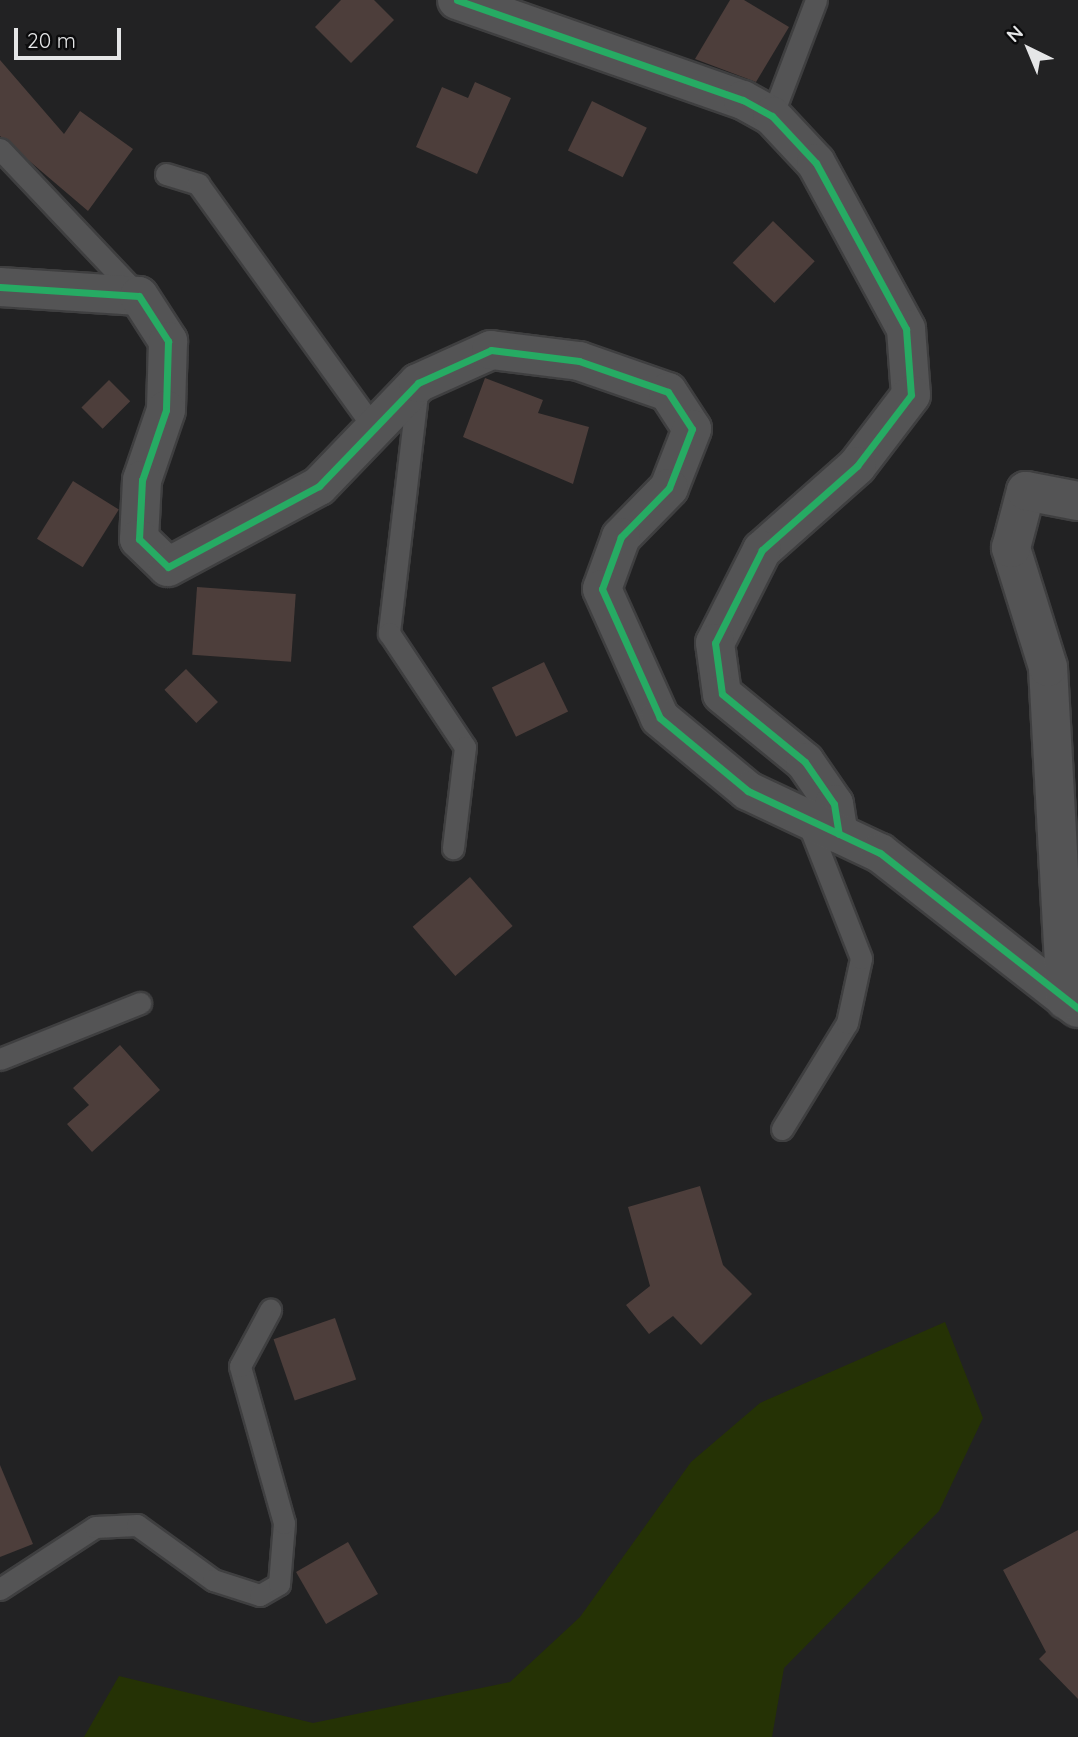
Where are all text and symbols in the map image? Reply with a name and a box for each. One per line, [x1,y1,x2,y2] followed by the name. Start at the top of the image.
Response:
[18,14,124,58] scale bar
[994,14,1064,84] north arrow
[1001,20,1028,47] text: N
[27,27,76,53] text: 20 m

